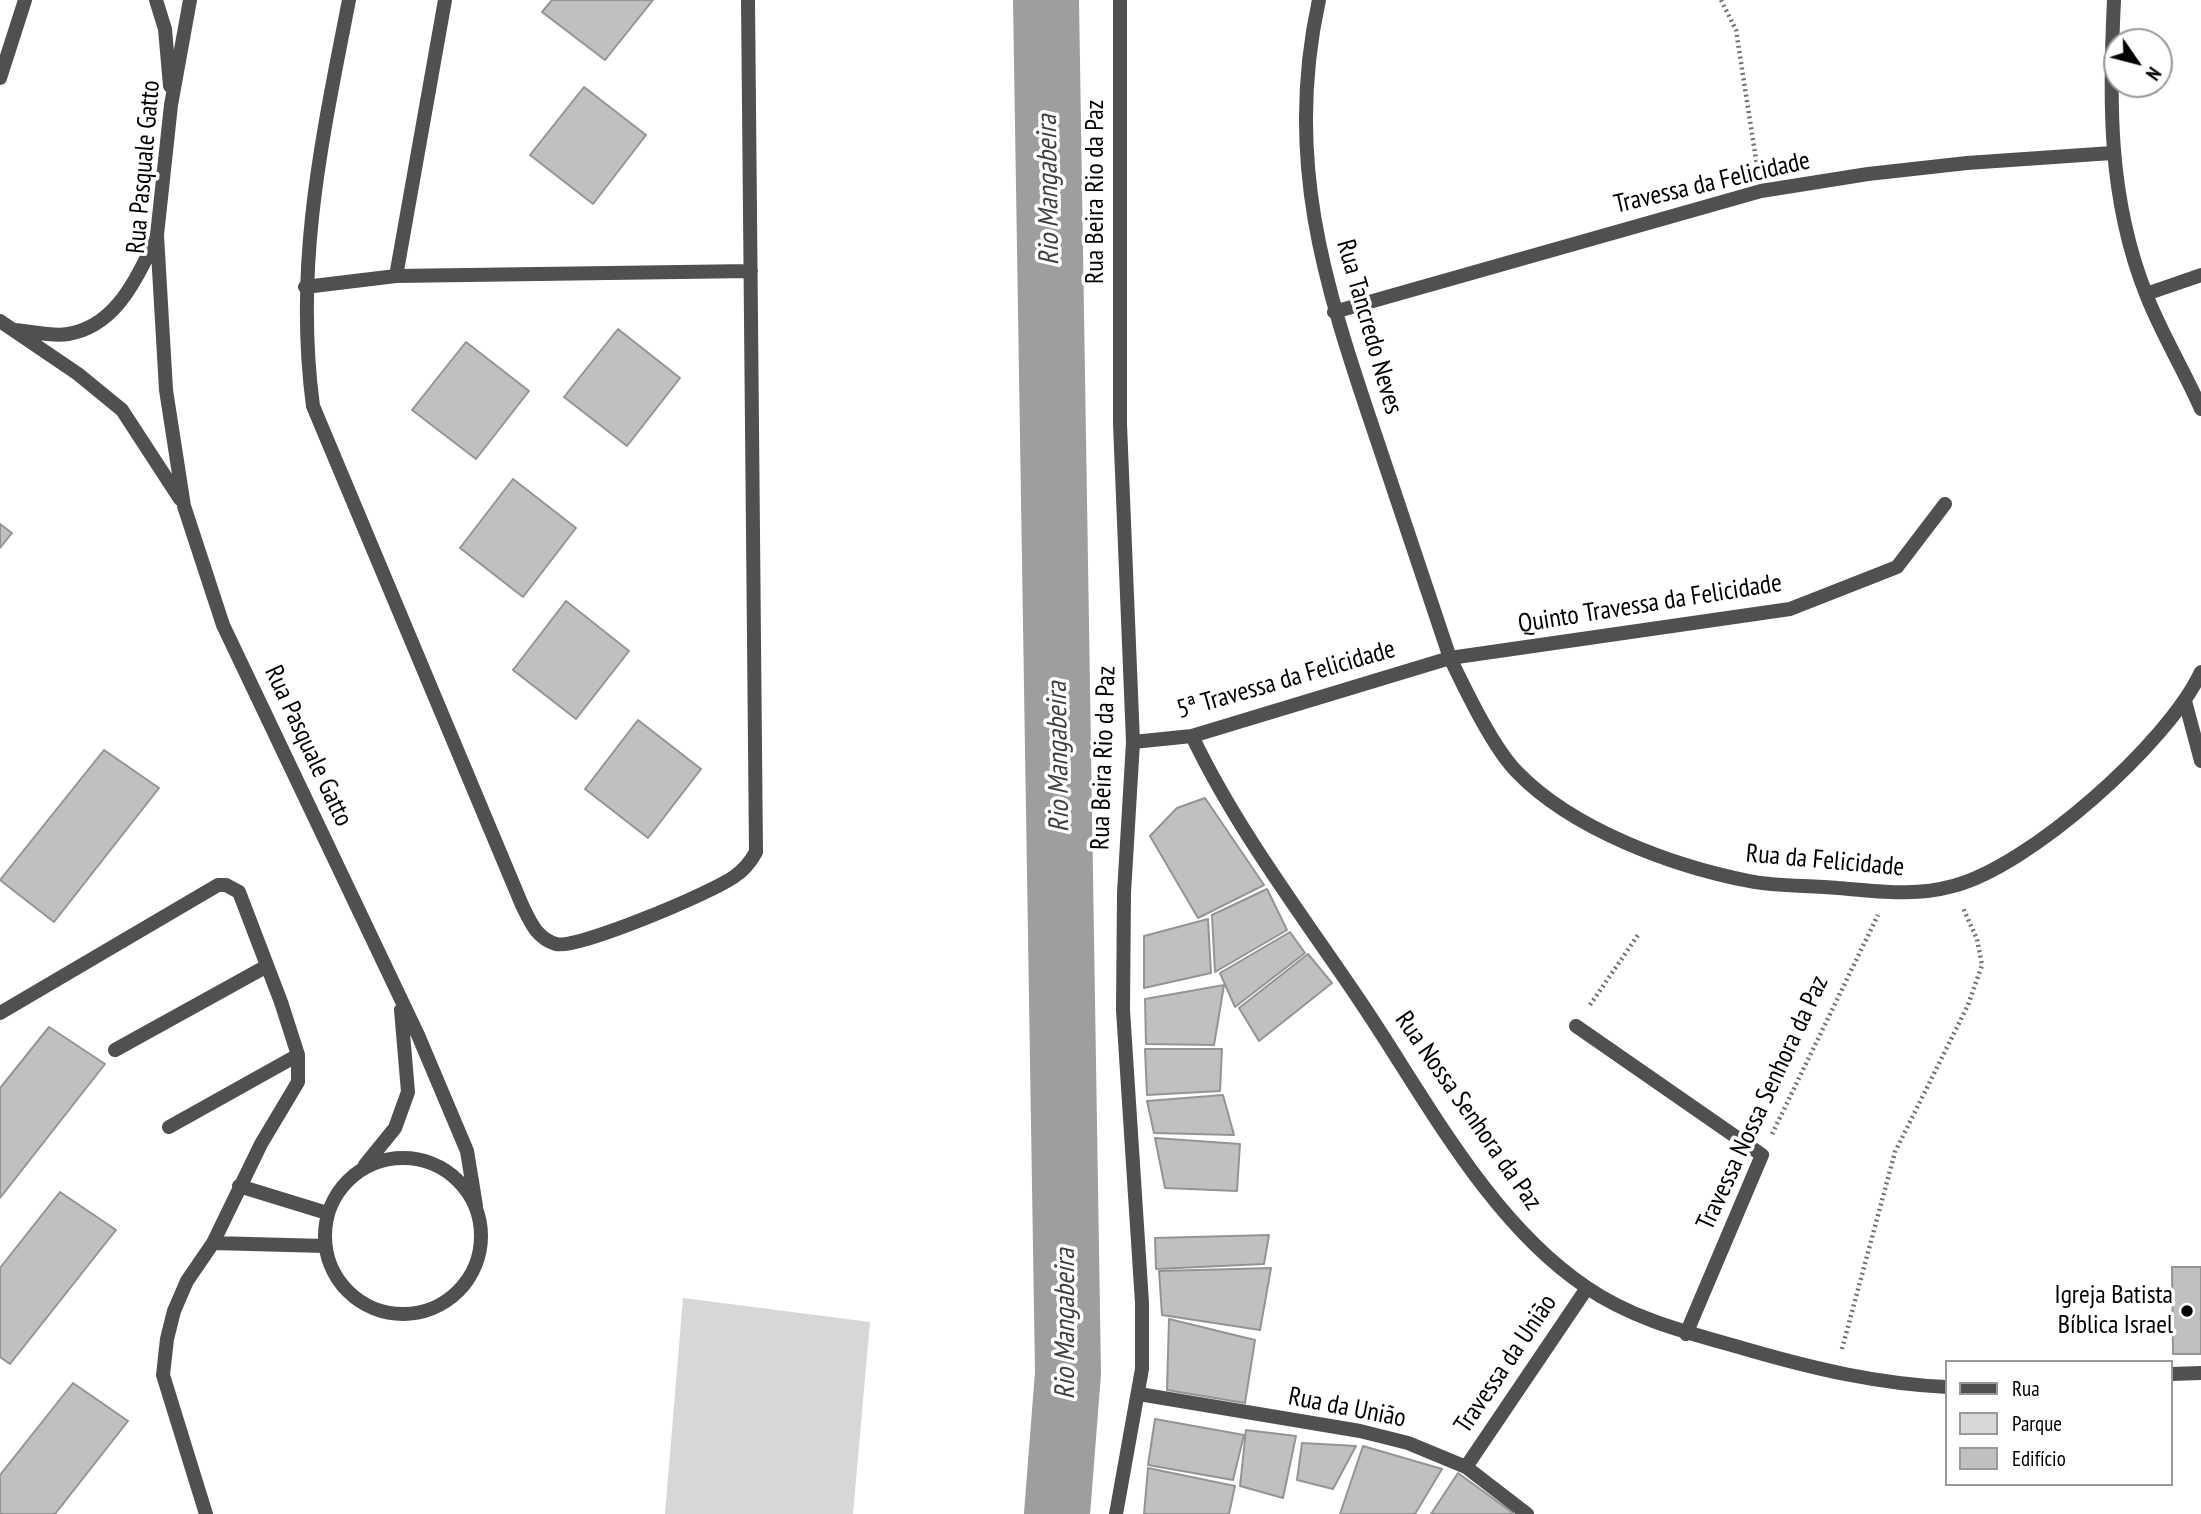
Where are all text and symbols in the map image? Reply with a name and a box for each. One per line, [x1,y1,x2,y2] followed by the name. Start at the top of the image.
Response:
[2103,28,2173,98] north arrow
[2141,63,2166,85] text: N
[121,79,167,255] street label: Rua Pasquale Gatto
[1080,100,1112,284] street label: Rua Beira Rio da Paz
[1031,114,1067,266] water label: Rio Mangabeira
[1611,145,1813,221] street label: Travessa da Felicidade
[1329,236,1409,418] street label: Rua Tancredo Neves
[1516,568,1784,640] street label: Quinto Travessa da Felicidade
[1173,634,1399,726] street label: 5ª Travessa da Felicidade
[257,661,359,831] street label: Rua Pasquale Gatto
[1085,665,1123,851] street label: Rua Beira Rio da Paz
[1041,681,1077,833] water label: Rio Mangabeira
[1745,839,1905,883] street label: Rua da Felicidade
[1690,971,1836,1235] street label: Travessa Nossa Senhora da Paz
[1388,1006,1548,1216] street label: Rua Nossa Senhora da Paz
[1049,1249,1083,1399] water label: Rio Mangabeira
[2055,1280,2173,1342] place label: Igreja Batista Bíblica Israel
[1448,1289,1564,1439] street label: Travessa da União
[2179,1303,2195,1319] marker: Igreja Batista Bíblica Israel
[1946,1360,2173,1486] legend
[2012,1375,2040,1402] text: Rua
[1286,1381,1408,1435] street label: Rua da União
[2012,1410,2062,1437] text: Parque
[2012,1445,2066,1472] text: Edifício

